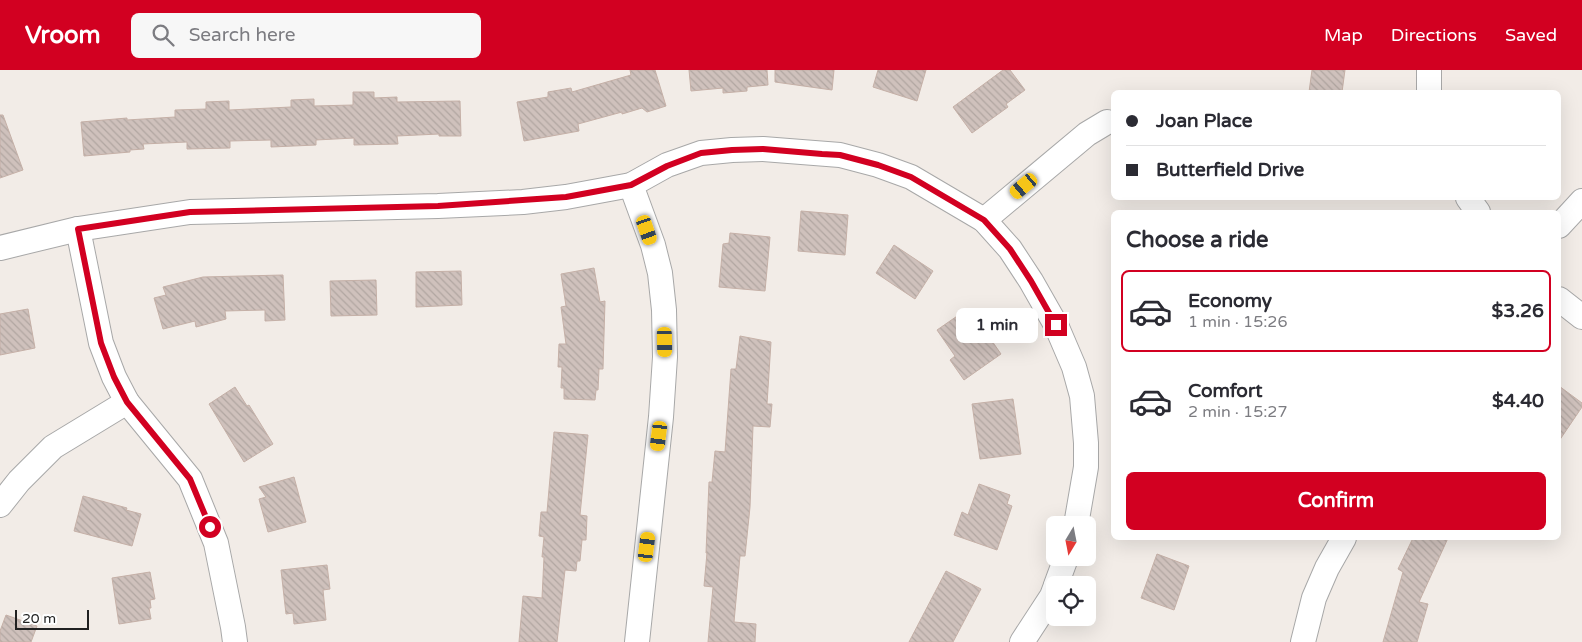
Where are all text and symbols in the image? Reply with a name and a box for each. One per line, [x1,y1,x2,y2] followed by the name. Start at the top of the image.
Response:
[131,13,481,58] search box
[25,21,101,50] text: Vroom
[149,21,177,49] icon: search
[189,24,296,46] text: Search here
[1324,24,1363,46] text: Map
[1391,24,1477,46] text: Directions
[1505,24,1557,46] text: Saved
[1156,110,1252,132] text: Joan Place
[1156,159,1304,181] text: Butterfield Drive
[1007,171,1040,201] car
[635,213,658,247] car
[1126,227,1269,253] text: Choose a ride
[1128,289,1173,334] icon: car
[1188,290,1272,312] text: Economy
[1492,300,1544,322] text: $3.26
[956,308,1038,342] callout: 1 min
[1188,312,1287,332] text: 1 min · 15:26
[1045,314,1067,336] route end
[976,315,1018,335] text: 1 min
[657,327,672,357] car
[1128,379,1173,424] icon: car
[1188,380,1262,402] text: Comfort
[1492,390,1544,412] text: $4.40
[1188,402,1287,422] text: 2 min · 15:27
[649,420,668,452] car
[1126,472,1546,530] button: Confirm
[199,516,221,538] route start
[1046,516,1096,566] north arrow
[1046,516,1096,626] map controls
[637,531,656,563] car
[1046,576,1096,626] button: locate
[15,607,89,630] scale bar
[22,610,56,627] text: 20 m

